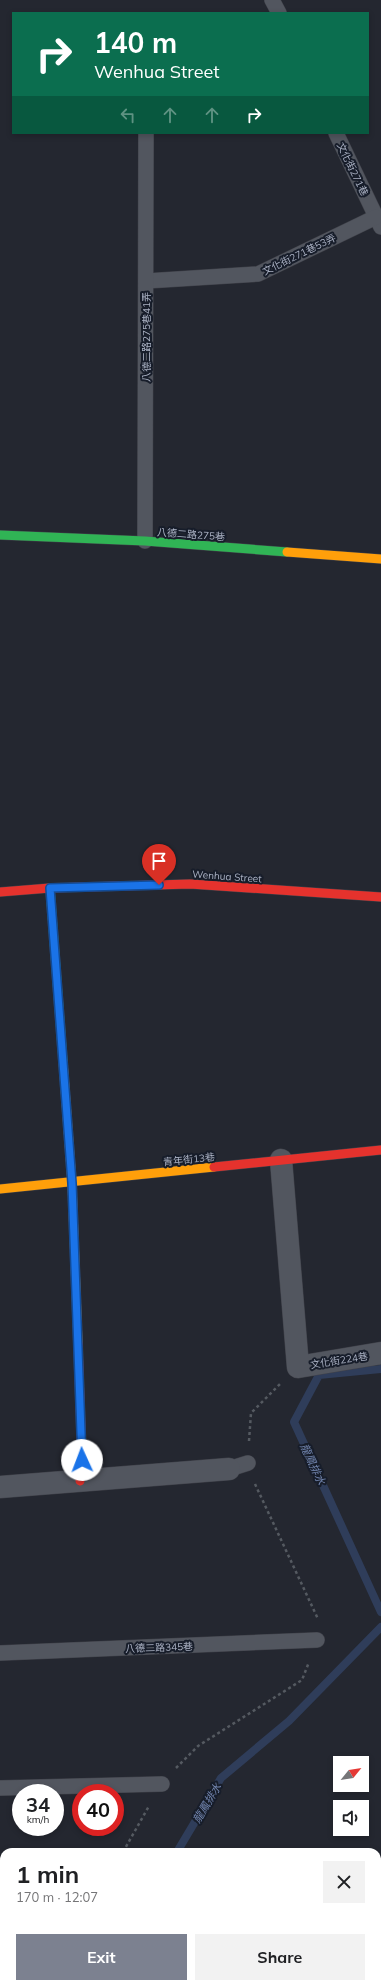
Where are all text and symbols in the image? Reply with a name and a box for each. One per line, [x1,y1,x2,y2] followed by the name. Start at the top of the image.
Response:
[94,25,177,60] text: 140 m
[28,28,80,80] icon: right
[94,60,220,83] text: Wenhua Street
[117,104,139,126] icon: left
[159,104,181,126] icon: ahead
[201,104,223,126] icon: ahead
[243,104,265,126] icon: right
[334,140,371,198] street label: 文化街271巷
[260,231,338,278] street label: 文化街271巷53弄
[140,292,153,382] street label: 八德二路275巷41弄
[157,526,225,543] street label: 八德二路275巷
[142,844,176,885] pin
[148,850,170,872] icon: arrive
[192,868,263,885] street label: Wenhua Street
[163,1150,216,1169] street label: 青年街13巷
[309,1350,369,1371] street label: 文化街224巷
[61,1439,103,1481] position arrow
[297,1441,329,1488] water label: 龍鳳排水
[125,1640,193,1655] street label: 八德二路345巷
[333,1756,369,1792] north arrow
[333,1756,369,1836] map controls
[190,1780,225,1825] water label: 龍鳳排水
[72,1784,124,1836] speed limit sign: 40
[26,1792,50,1817] text: 34
[333,1800,369,1836] button: sound
[27,1813,49,1826] text: km/h
[16,1859,79,1889] text: 1 min
[323,1861,365,1903] button: close
[16,1889,98,1905] text: 170 m · 12:07
[16,1934,187,1980] button: Exit
[195,1934,365,1980] button: Share

